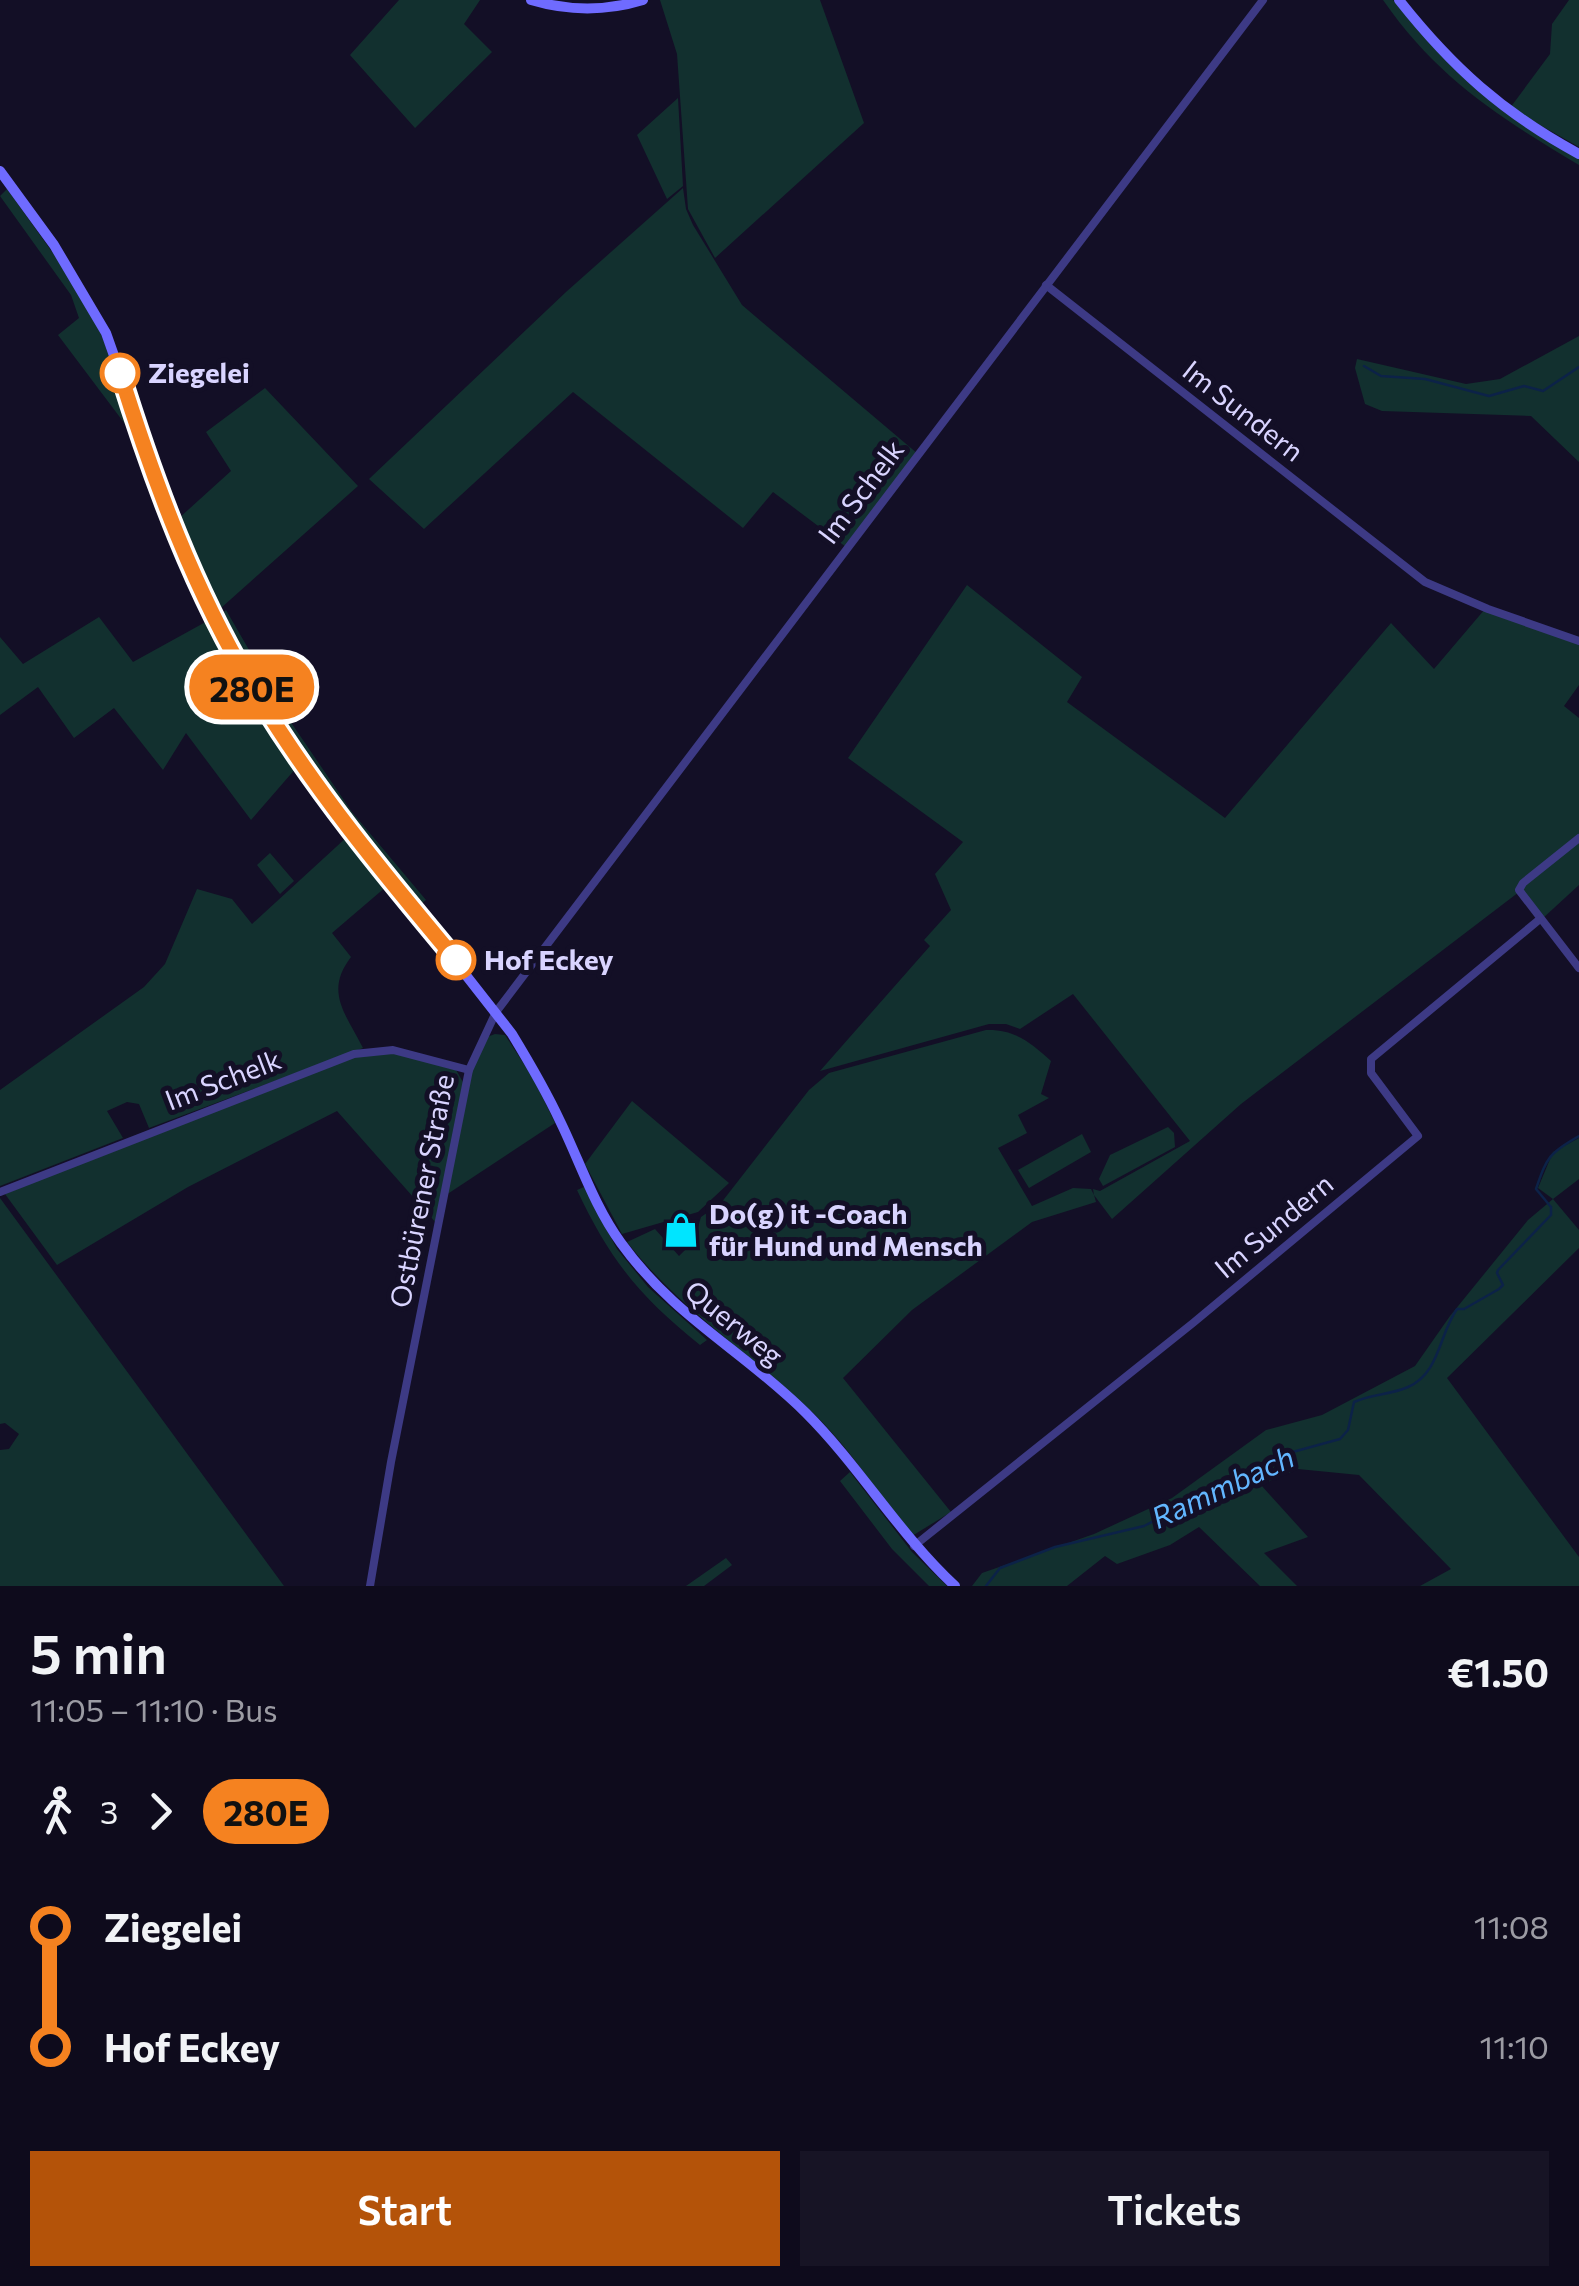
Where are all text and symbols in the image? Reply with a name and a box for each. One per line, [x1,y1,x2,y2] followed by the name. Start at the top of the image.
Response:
[1176,353,1311,468] street label: Im Sundern
[101,354,139,392] marker: Ziegelei
[148,355,250,389] place label: Ziegelei
[810,433,910,550] street label: Im Schelk
[182,654,322,720] line badge: 280E
[209,666,295,709] text: 280E
[437,941,475,979] marker: Hof Eckey
[484,942,614,976] place label: Hof Eckey
[160,1042,285,1117] street label: Im Schelk
[382,1071,460,1310] street label: Ostbürener Straße
[1207,1166,1339,1285] street label: Im Sundern
[709,1196,983,1262] place label: Do(g) it -Coach für Hund und Mensch
[662,1211,700,1249] shop icon: Do(g) it -Coach für Hund und Mensch
[679,1272,791,1372] street label: Querweg
[1145,1437,1299,1535] water label: Rammbach
[30,1618,167,1685] text: 5 min
[1448,1648,1549,1695] text: €1.50
[30,1689,278,1729] text: 11:05 – 11:10 · Bus
[30,1784,85,1839] icon: walk
[133,1784,188,1839] icon: forward
[223,1790,309,1833] text: 280E
[100,1791,118,1831] text: 3
[104,1903,242,1950] text: Ziegelei
[1474,1906,1549,1946] text: 11:08
[104,2023,280,2070] text: Hof Eckey
[1480,2026,1549,2066] text: 11:10
[30,2151,780,2266] button: Start
[800,2151,1549,2266] button: Tickets

